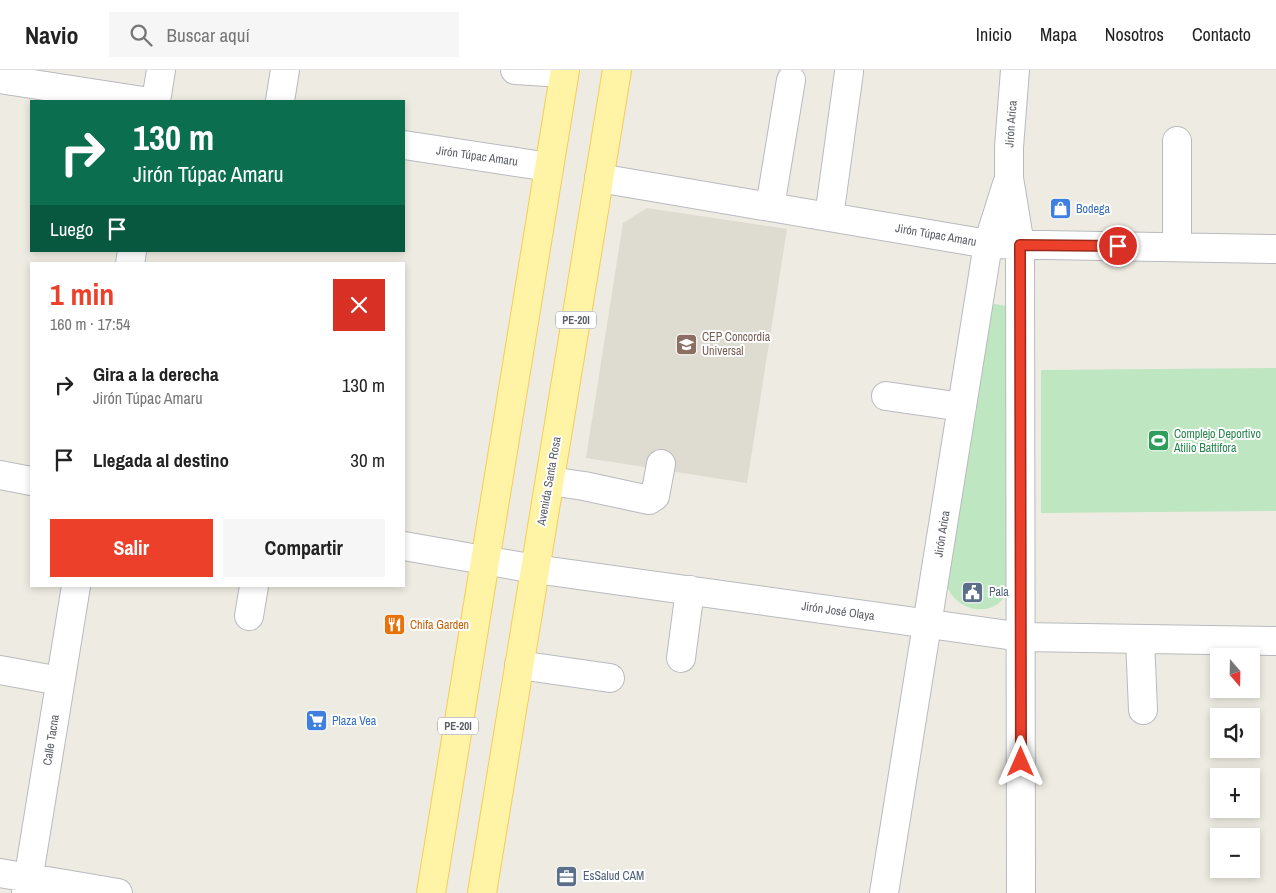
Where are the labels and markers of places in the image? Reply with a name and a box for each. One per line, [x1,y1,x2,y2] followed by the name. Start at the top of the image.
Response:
[1048,197,1072,221] shop icon: Bodega
[1076,201,1110,217] place label: Bodega
[1097,225,1139,267] pin
[702,329,771,359] place label: CEP Concordia Universal
[674,332,698,356] school or university icon: CEP Concordia Universal
[1173,426,1261,456] place label: Complejo Deportivo Atilio Battifora
[1146,429,1170,453] sports icon: Complejo Deportivo Atilio Battifora
[961,580,985,604] public building icon: Pala
[989,584,1009,600] place label: Pala
[382,613,406,637] restaurant icon: Chifa Garden
[410,617,469,633] place label: Chifa Garden
[304,709,328,733] supermarket icon: Plaza Vea
[332,713,377,729] place label: Plaza Vea
[555,864,579,888] office icon: EsSalud CAM
[583,868,644,884] place label: EsSalud CAM

